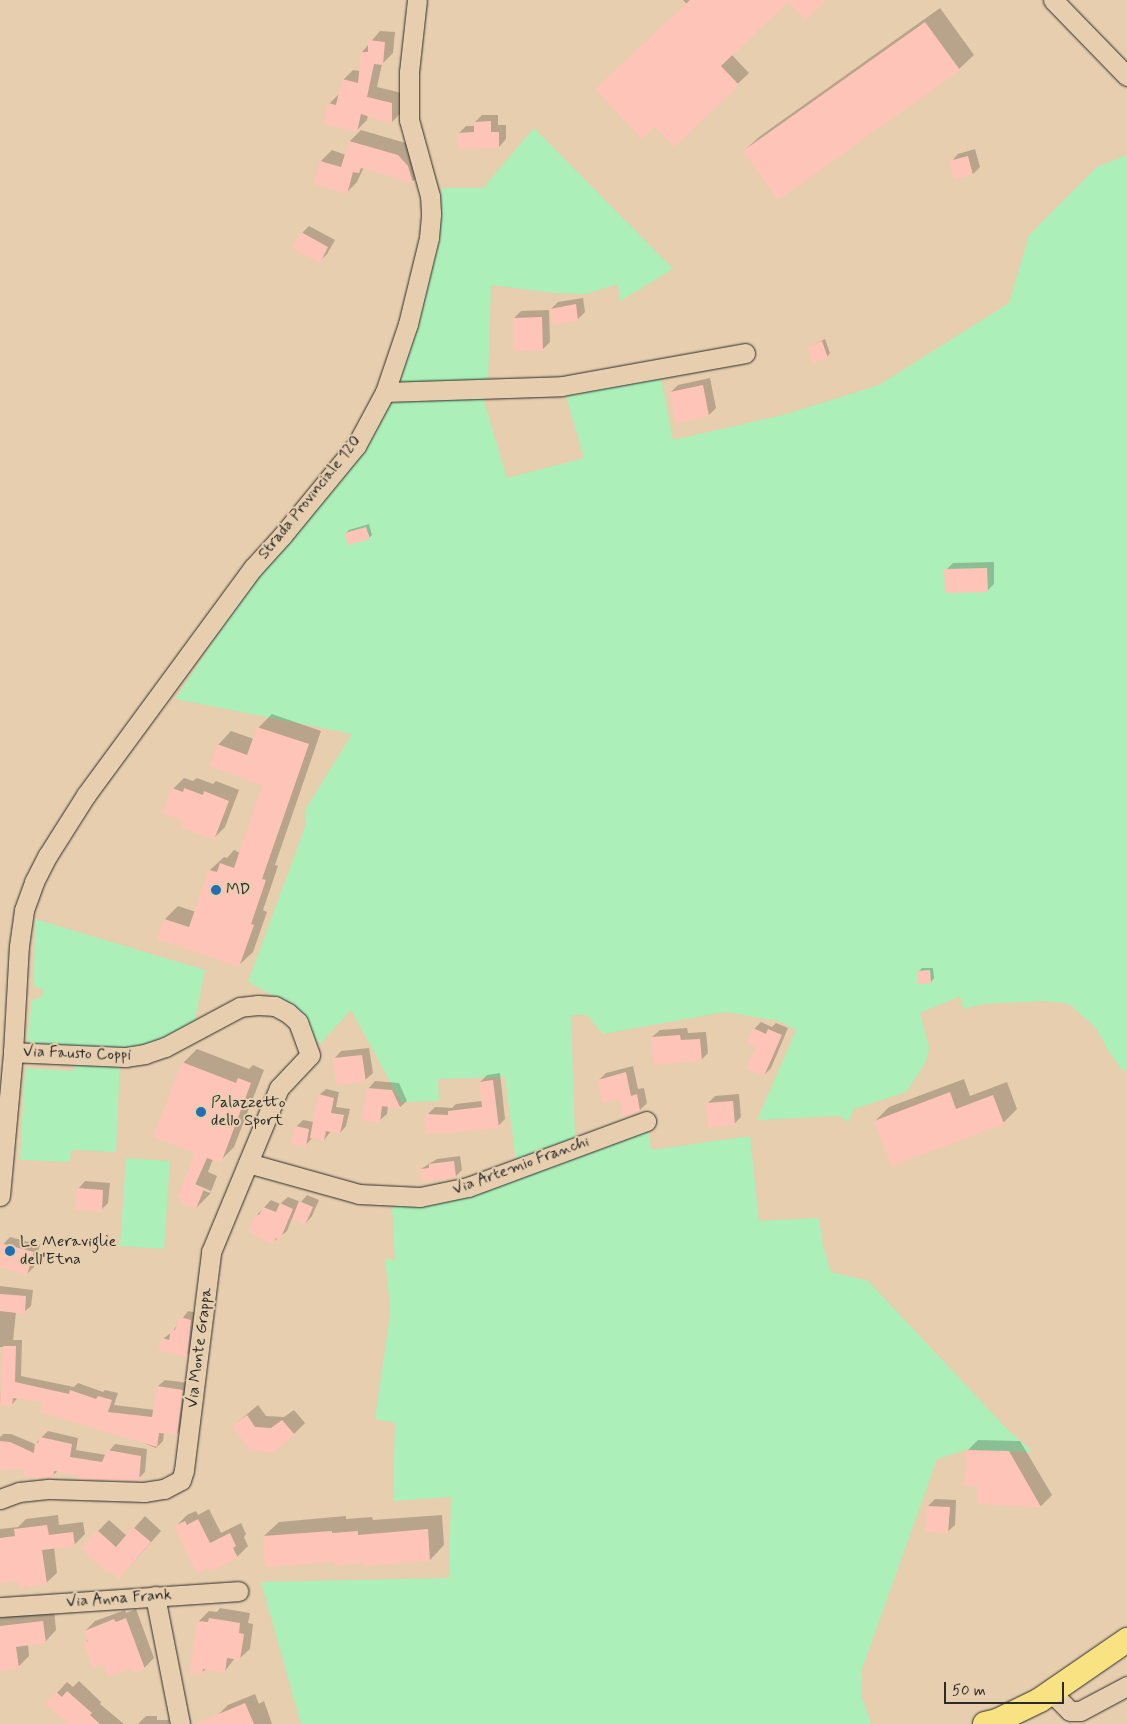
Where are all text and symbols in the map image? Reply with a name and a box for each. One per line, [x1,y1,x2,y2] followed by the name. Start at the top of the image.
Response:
[254,432,366,564] street label: Strada Provinciale 120
[226,880,250,900] place label: MD
[210,884,222,896] marker: MD
[24,1043,130,1065] street label: Via Fausto Coppi
[211,1093,286,1131] place label: Palazzetto dello Sport
[195,1106,207,1118] marker: Palazzetto dello Sport
[450,1132,592,1200] street label: Via Artemio Franchi
[20,1232,112,1270] place label: Le Meraviglie dell'Etna
[4,1245,16,1257] marker: Le Meraviglie dell'Etna
[183,1287,217,1409] street label: Via Monte Grappa
[64,1586,174,1612] street label: Via Anna Frank
[947,1672,1067,1704] scale bar
[952,1681,986,1701] text: 50 m

